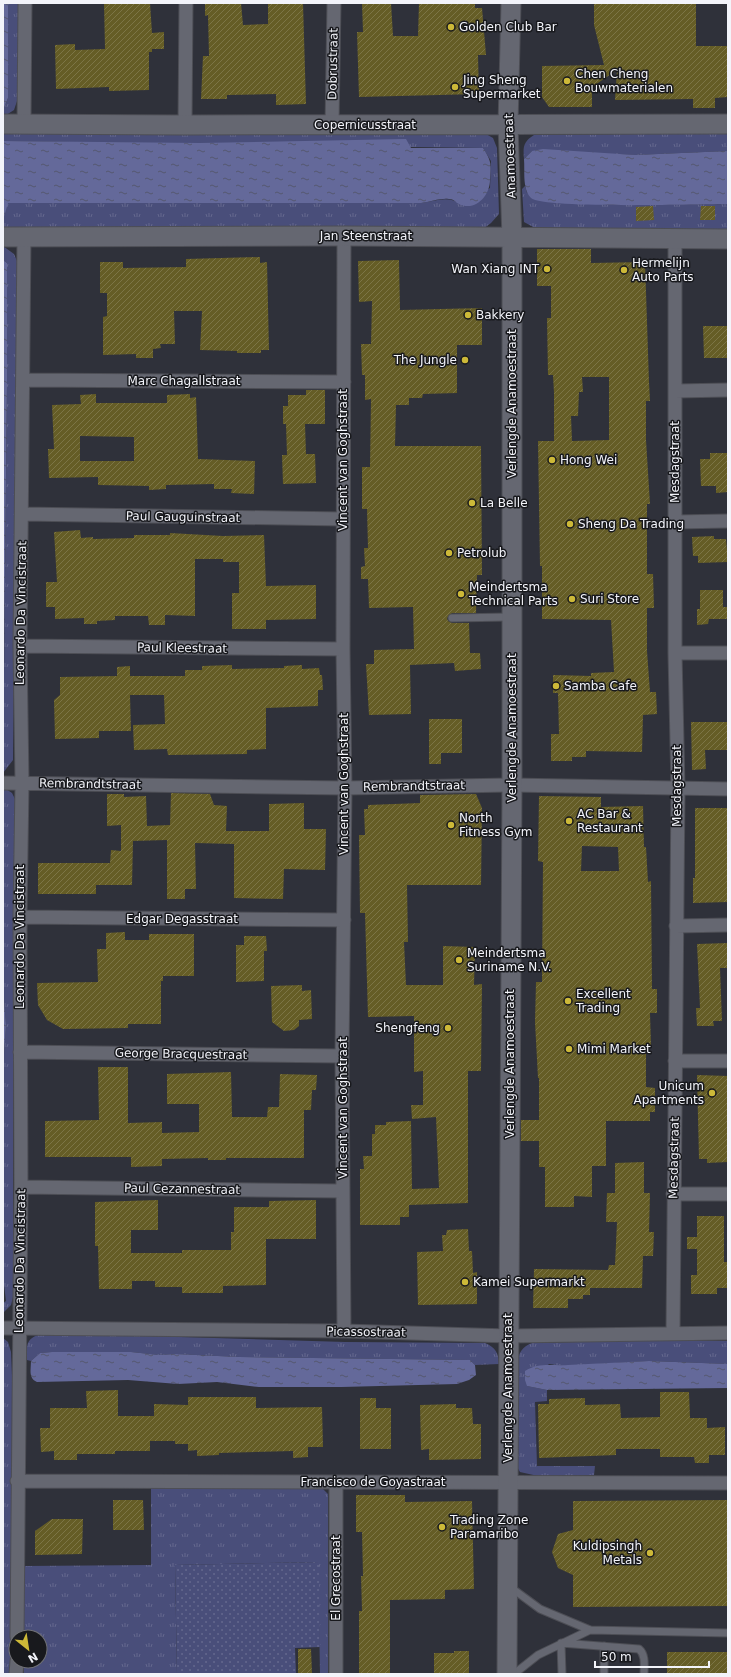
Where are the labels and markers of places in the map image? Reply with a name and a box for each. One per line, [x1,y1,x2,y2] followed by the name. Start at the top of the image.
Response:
[459,20,557,34] place label: Golden Club Bar
[446,22,456,32] marker: Golden Club Bar
[575,67,673,95] place label: Chen Cheng Bouwmaterialen
[462,73,541,101] place label: Jing Sheng Supermarket
[562,76,572,86] marker: Chen Cheng Bouwmaterialen
[450,82,460,92] marker: Jing Sheng Supermarket
[632,256,694,284] place label: Hermelijn Auto Parts
[451,262,540,276] place label: Wan Xiang INT
[542,264,552,274] marker: Wan Xiang INT
[619,265,629,275] marker: Hermelijn Auto Parts
[476,308,524,322] place label: Bakkery
[463,310,473,320] marker: Bakkery
[393,353,457,367] place label: The Jungle
[460,355,470,365] marker: The Jungle
[560,453,617,467] place label: Hong Wei
[547,455,557,465] marker: Hong Wei
[480,496,528,510] place label: La Belle
[467,498,477,508] marker: La Belle
[578,517,684,531] place label: Sheng Da Trading
[565,519,575,529] marker: Sheng Da Trading
[457,546,506,560] place label: Petrolub
[444,548,454,558] marker: Petrolub
[468,580,558,608] place label: Meindertsma Technical Parts
[456,589,466,599] marker: Meindertsma Technical Parts
[580,592,639,606] place label: Suri Store
[567,594,577,604] marker: Suri Store
[564,679,637,693] place label: Samba Cafe
[551,681,561,691] marker: Samba Cafe
[577,807,643,835] place label: AC Bar & Restaurant
[459,811,532,839] place label: North Fitness Gym
[564,816,574,826] marker: AC Bar & Restaurant
[446,820,456,830] marker: North Fitness Gym
[467,946,552,974] place label: Meindertsma Suriname N.V.
[454,955,464,965] marker: Meindertsma Suriname N.V.
[575,987,631,1015] place label: Excellent Trading
[563,996,573,1006] marker: Excellent Trading
[375,1021,440,1035] place label: Shengfeng
[443,1023,453,1033] marker: Shengfeng
[577,1042,651,1056] place label: Mimi Market
[564,1044,574,1054] marker: Mimi Market
[634,1079,704,1107] place label: Unicum Apartments
[707,1088,717,1098] marker: Unicum Apartments
[473,1275,585,1289] place label: Kamei Supermarkt
[460,1277,470,1287] marker: Kamei Supermarkt
[449,1513,528,1541] place label: Trading Zone Paramaribo
[437,1522,447,1532] marker: Trading Zone Paramaribo
[573,1539,642,1567] place label: Kuldipsingh Metals
[645,1548,655,1558] marker: Kuldipsingh Metals

